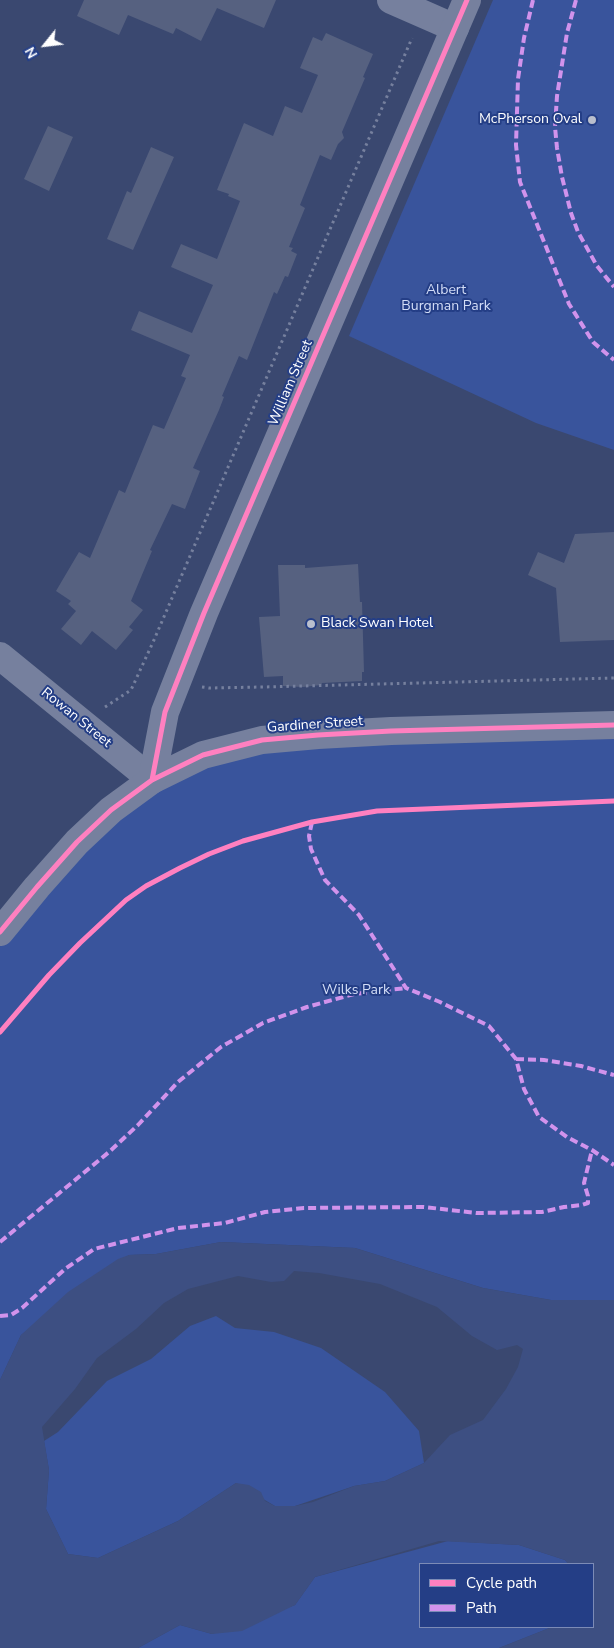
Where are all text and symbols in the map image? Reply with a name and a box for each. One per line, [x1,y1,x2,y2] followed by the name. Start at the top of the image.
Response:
[20,20,70,70] north arrow
[21,43,42,62] text: N
[479,112,582,128] place label: McPherson Oval
[586,114,598,126] marker: McPherson Oval
[401,283,491,316] park label: Albert Burgman Park
[265,338,317,428] street label: William Street
[321,616,433,632] place label: Black Swan Hotel
[305,618,317,630] marker: Black Swan Hotel
[37,685,115,751] street label: Rowan Street
[266,713,364,737] street label: Gardiner Street
[322,983,390,999] park label: Wilks Park
[419,1563,594,1628] legend
[466,1573,537,1593] text: Cycle path
[466,1598,497,1618] text: Path

